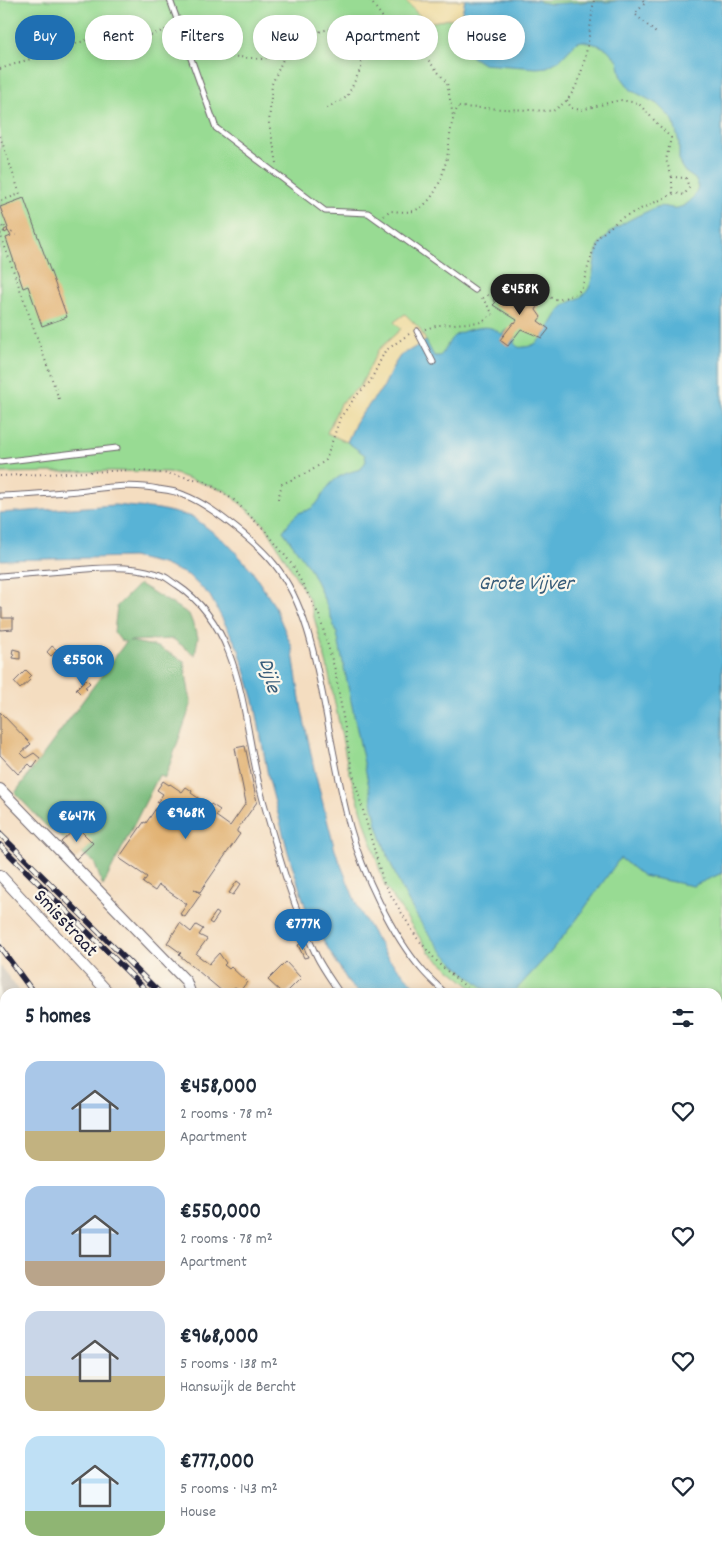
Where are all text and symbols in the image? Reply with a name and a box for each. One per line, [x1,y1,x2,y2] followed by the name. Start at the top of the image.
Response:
[15,15,75,60] chip: Buy
[85,15,152,60] chip: Rent
[162,15,243,60] chip: Filters
[253,15,317,60] chip: New
[327,15,438,60] chip: Apartment
[448,15,525,60] chip: House
[485,274,555,316] pin: €458K
[502,278,538,301] text: €458K
[479,570,576,600] water label: Grote Vijver
[48,644,118,687] pin: €550K
[63,649,103,672] text: €550K
[249,655,288,698] water label: Dijle
[151,798,221,840] pin: €968K
[42,800,112,843] pin: €647K
[167,802,205,825] text: €968K
[59,805,95,828] text: €647K
[26,884,104,964] street label: Smisstraat
[268,908,338,951] pin: €777K
[286,913,320,936] text: €777K
[25,1003,91,1033] text: 5 homes
[669,1004,697,1032] icon: filters
[180,1073,257,1103] text: €458,000
[65,1081,125,1141] icon: home
[669,1097,697,1125] icon: heart
[180,1103,273,1126] text: 2 rooms · 78 m²
[180,1126,247,1149] text: Apartment
[180,1198,261,1228] text: €550,000
[65,1206,125,1266] icon: home
[669,1222,697,1250] icon: heart
[180,1228,273,1251] text: 2 rooms · 78 m²
[180,1251,247,1274] text: Apartment
[180,1323,258,1353] text: €968,000
[65,1331,125,1391] icon: home
[669,1347,697,1375] icon: heart
[180,1353,277,1376] text: 5 rooms · 138 m²
[180,1376,296,1399] text: Hanswijk de Bercht
[180,1448,254,1478] text: €777,000
[65,1456,125,1516] icon: home
[669,1472,697,1500] icon: heart
[180,1478,278,1501] text: 5 rooms · 143 m²
[180,1501,216,1524] text: House

